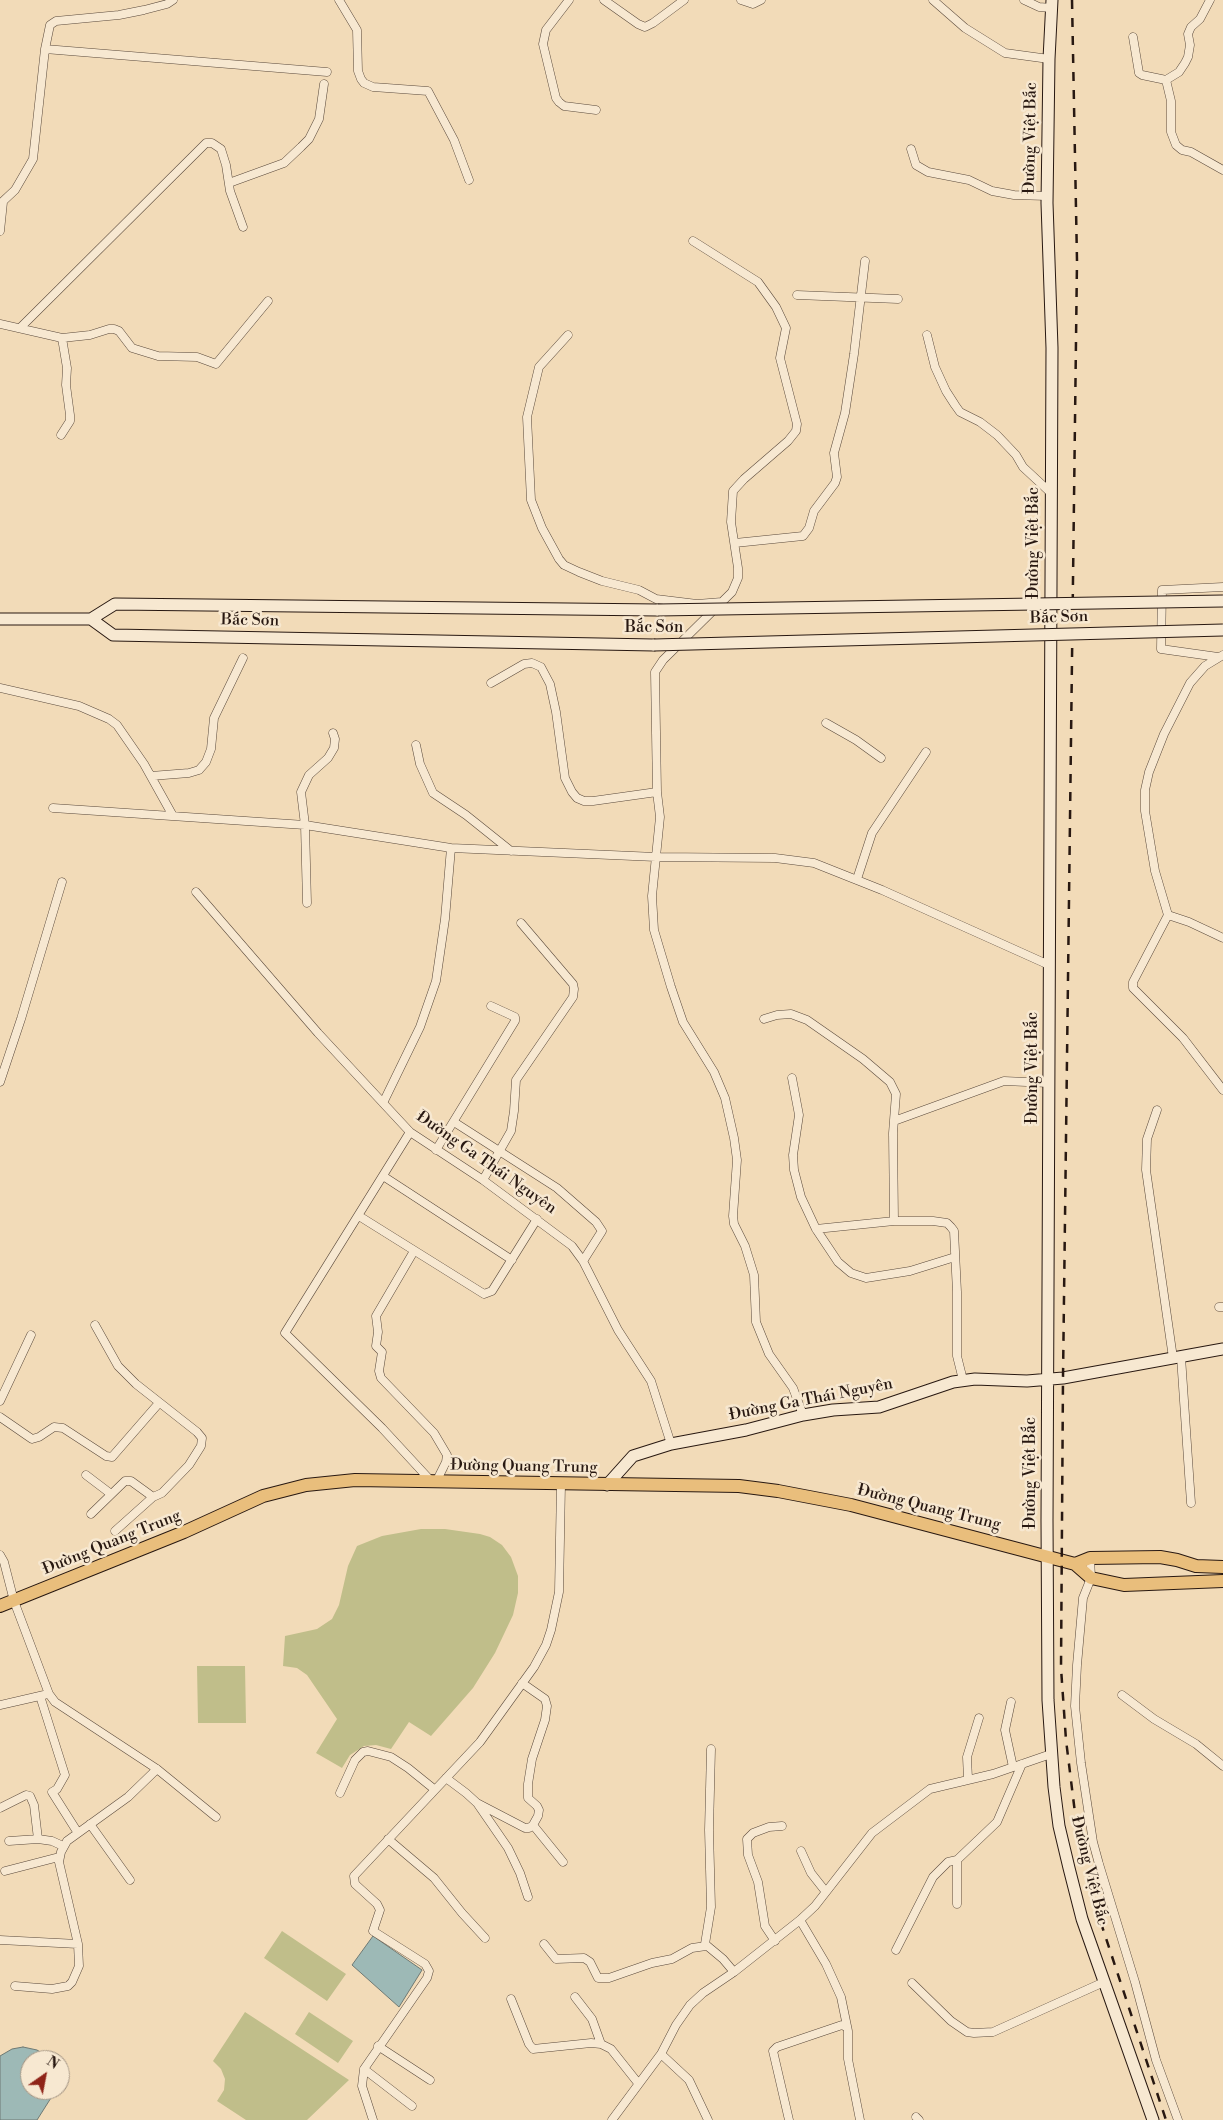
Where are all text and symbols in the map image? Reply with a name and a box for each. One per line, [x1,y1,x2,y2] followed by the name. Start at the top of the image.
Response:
[1020,82,1042,194] street label: Đường Việt Bắc
[1024,487,1044,599] street label: Đường Việt Bắc
[1029,607,1089,629] street label: Bắc Sơn
[221,611,279,631] street label: Bắc Sơn
[625,618,683,638] street label: Bắc Sơn
[1023,1012,1043,1124] street label: Đường Việt Bắc
[412,1107,560,1219] street label: Đường Ga Thái Nguyên
[727,1375,895,1425] street label: Đường Ga Thái Nguyên
[1021,1417,1041,1529] street label: Đường Việt Bắc
[450,1456,598,1478] street label: Đường Quang Trung
[855,1481,1003,1535] street label: Đường Quang Trung
[40,1506,184,1580] street label: Đường Quang Trung
[1066,1814,1112,1928] street label: Đường Việt Bắc
[20,2050,70,2100] north arrow
[43,2053,62,2074] text: N

